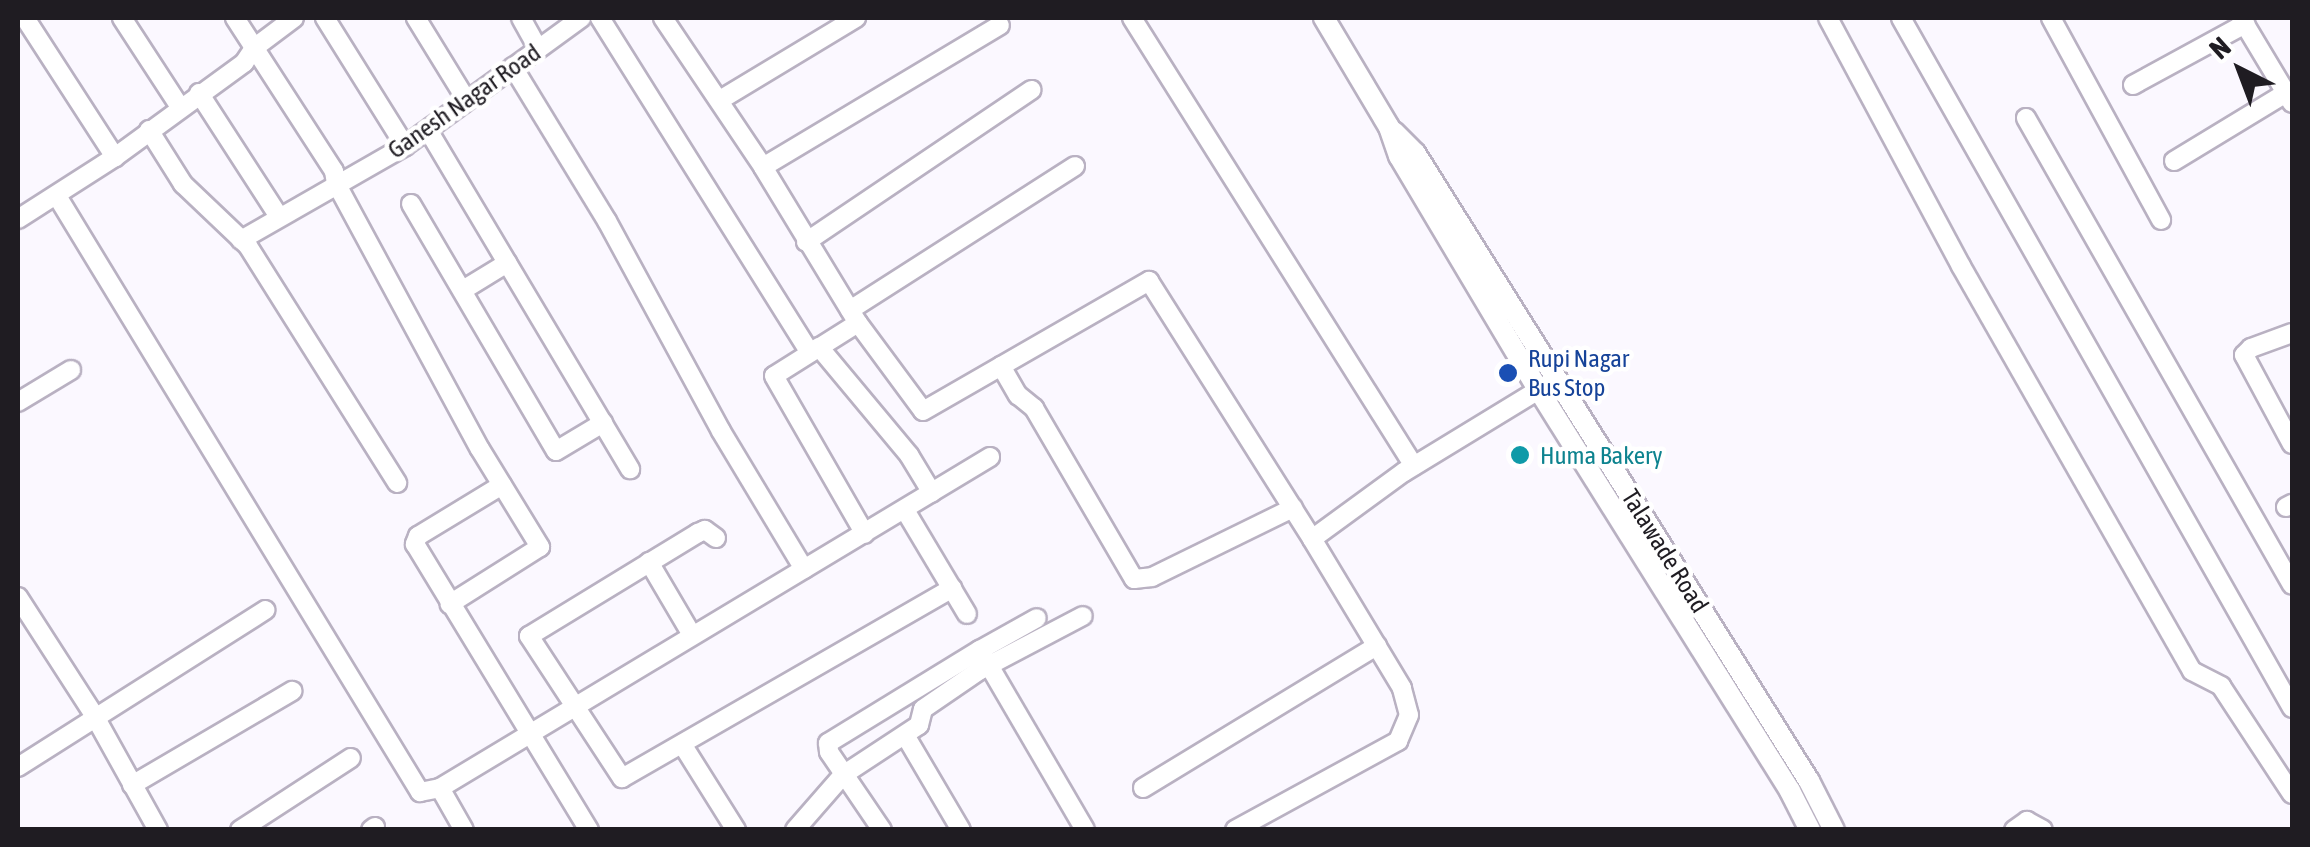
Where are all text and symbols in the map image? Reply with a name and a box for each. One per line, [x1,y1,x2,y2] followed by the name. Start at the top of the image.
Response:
[2190,20,2290,120] north arrow
[2203,30,2237,65] text: N
[382,37,546,165] street label: Ganesh Nagar Road
[1528,344,1629,403] place label: Rupi Nagar Bus Stop
[1497,362,1519,384] marker: Rupi Nagar Bus Stop
[1540,440,1663,470] place label: Huma Bakery
[1509,444,1531,466] marker: Huma Bakery
[1615,484,1715,618] street label: Talawade Road

